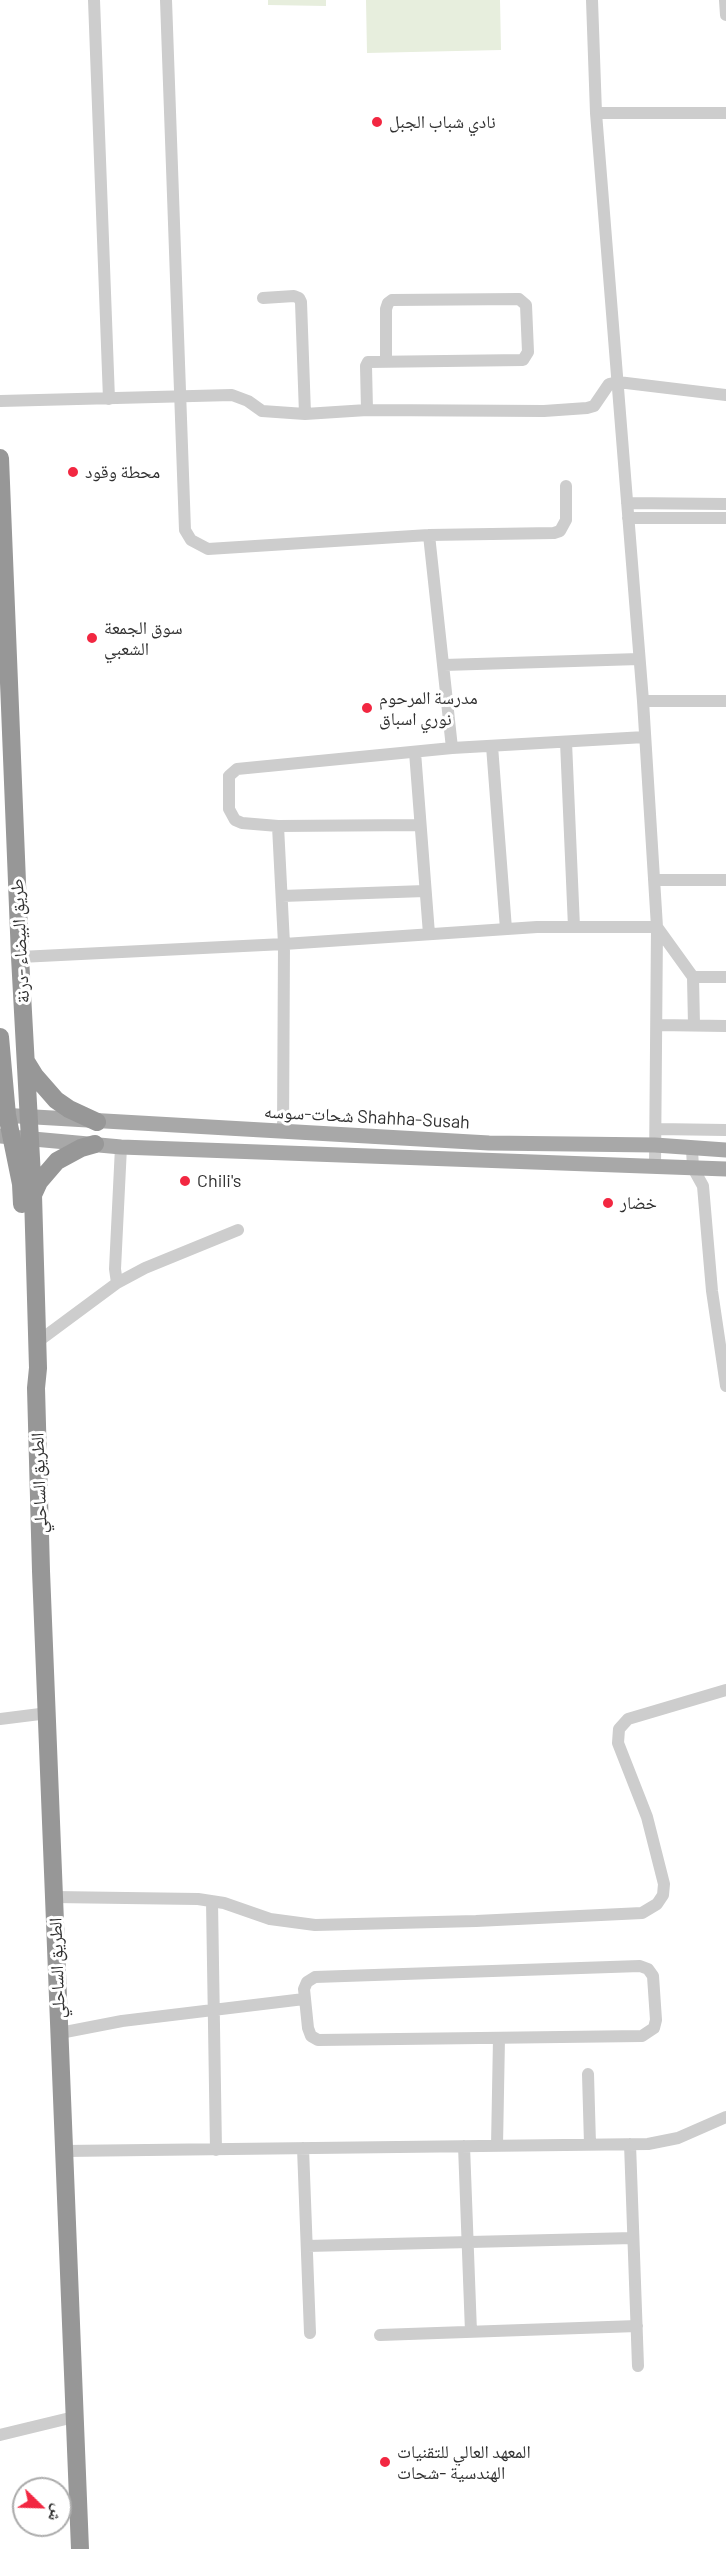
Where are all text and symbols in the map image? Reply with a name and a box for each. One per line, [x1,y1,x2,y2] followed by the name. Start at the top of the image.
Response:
[389,111,496,133] place label: نادي شباب الجبل
[370,115,384,129] marker: نادي شباب الجبل
[85,461,160,483] place label: محطة وقود
[66,465,80,479] marker: محطة وقود
[104,617,183,660] place label: سوق الجمعة الشعبي
[85,631,99,645] marker: سوق الجمعة الشعبي
[379,687,478,730] place label: مدرسة المرحوم نوري اسباق
[360,701,374,715] marker: مدرسة المرحوم نوري اسباق
[6,878,34,1004] street label: طريق البيضاء -درنة
[264,1101,470,1133] street label: شحات-سوسه Shahha-Susah
[197,1170,241,1192] place label: Chili's
[178,1174,192,1188] marker: Chili's
[620,1192,657,1214] place label: خضار
[601,1196,615,1210] marker: خضار
[26,1432,52,1534] street label: الطريق الساحلي
[44,1917,70,2019] street label: الطريق الساحلي
[397,2441,531,2484] place label: المعهد العالي للتقنيات الهندسية -شحات
[378,2455,392,2469] marker: المعهد العالي للتقنيات الهندسية -شحات
[12,2477,72,2537] north arrow
[45,2502,69,2525] text: ش

